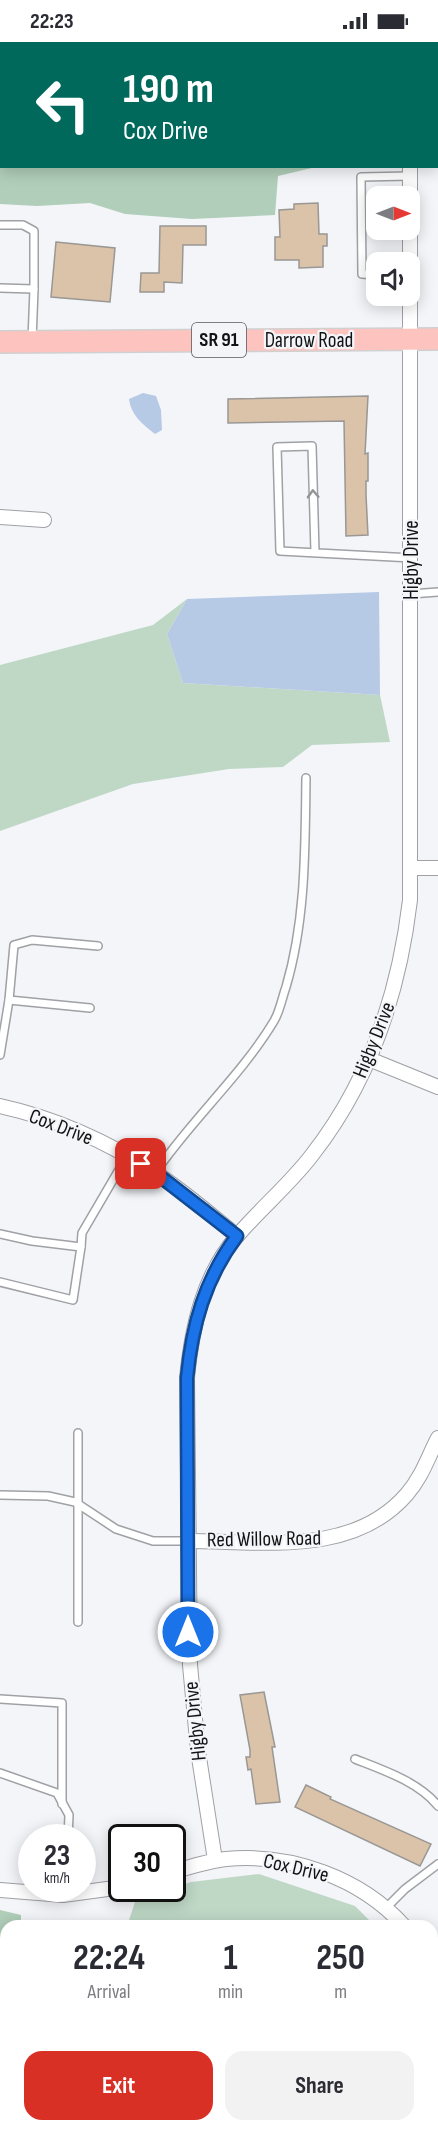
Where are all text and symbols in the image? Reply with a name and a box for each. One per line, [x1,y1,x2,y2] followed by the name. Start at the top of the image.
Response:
[30,8,74,35] text: 22:23
[123,64,214,115] text: 190 m
[24,66,102,144] icon: left
[123,115,208,147] text: Cox Drive
[366,186,420,240] north arrow
[366,186,420,306] map controls
[366,252,420,306] button: sound
[192,323,246,357] road number: SR 91
[265,328,353,353] street label: Darrow Road
[307,489,319,498] one-way arrow
[399,520,424,600] street label: Higby Drive
[347,998,401,1082] street label: Higby Drive
[26,1103,96,1151] street label: Cox Drive
[115,1138,166,1189] pin
[124,1147,157,1180] icon: arrive
[207,1526,321,1552] street label: Red Willow Road
[156,1600,220,1664] position arrow
[178,1680,212,1762] street label: Higby Drive
[108,1824,186,1902] speed limit sign: 30
[44,1838,70,1874] text: 23
[261,1848,331,1888] street label: Cox Drive
[44,1869,70,1888] text: km/h
[73,1937,145,1980] text: 22:24
[224,1937,238,1980] text: 1
[316,1937,365,1980] text: 250
[88,1980,131,2004] text: Arrival
[218,1980,243,2004] text: min
[334,1980,347,2004] text: m
[24,2051,213,2120] button: Exit
[225,2051,414,2120] button: Share

